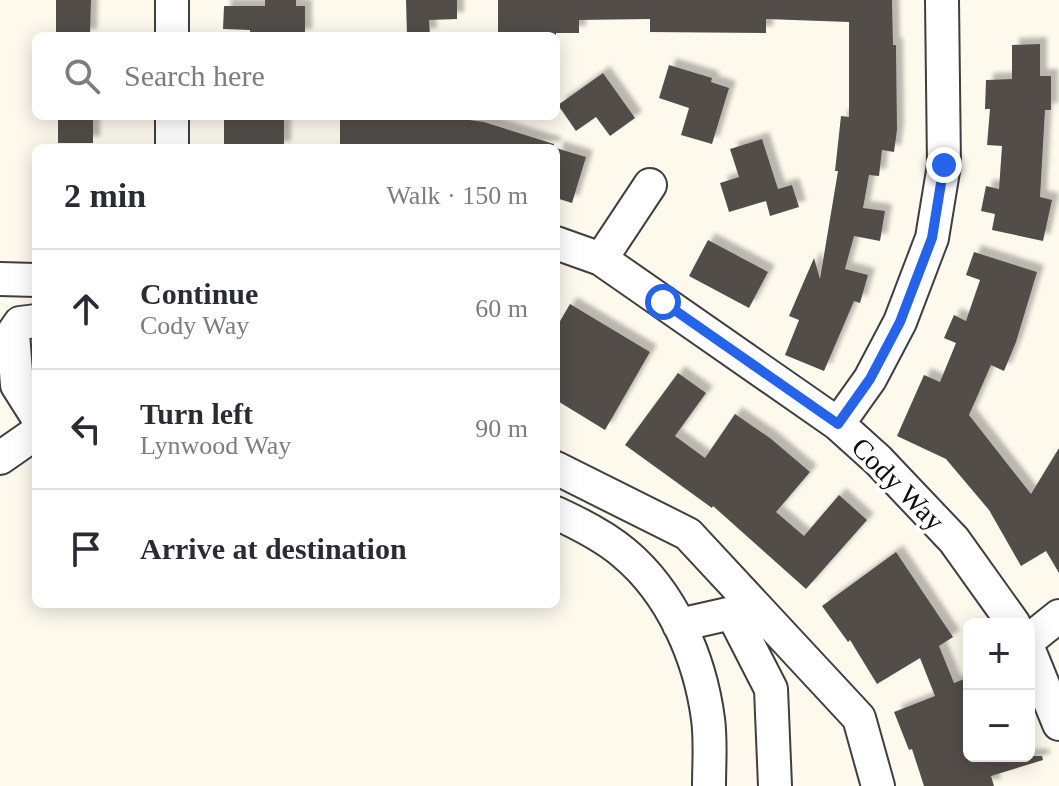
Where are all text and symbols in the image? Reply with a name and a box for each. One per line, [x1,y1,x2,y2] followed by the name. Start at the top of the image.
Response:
[32,32,560,120] search box
[60,54,104,98] icon: search
[124,59,265,92] text: Search here
[926,147,962,183] route end
[64,177,146,214] text: 2 min
[386,181,528,210] text: Walk · 150 m
[140,277,258,310] text: Continue
[645,284,681,320] route start
[64,287,108,331] icon: ahead
[475,294,528,323] text: 60 m
[140,311,249,340] text: Cody Way
[140,397,253,430] text: Turn left
[64,407,108,451] icon: left
[475,414,528,443] text: 90 m
[140,431,291,460] text: Lynwood Way
[845,431,951,537] street label: Cody Way
[64,527,108,571] icon: arrive
[140,532,407,565] text: Arrive at destination
[963,618,1035,762] map controls
[963,618,1035,690] button: +
[963,690,1035,762] button: −

